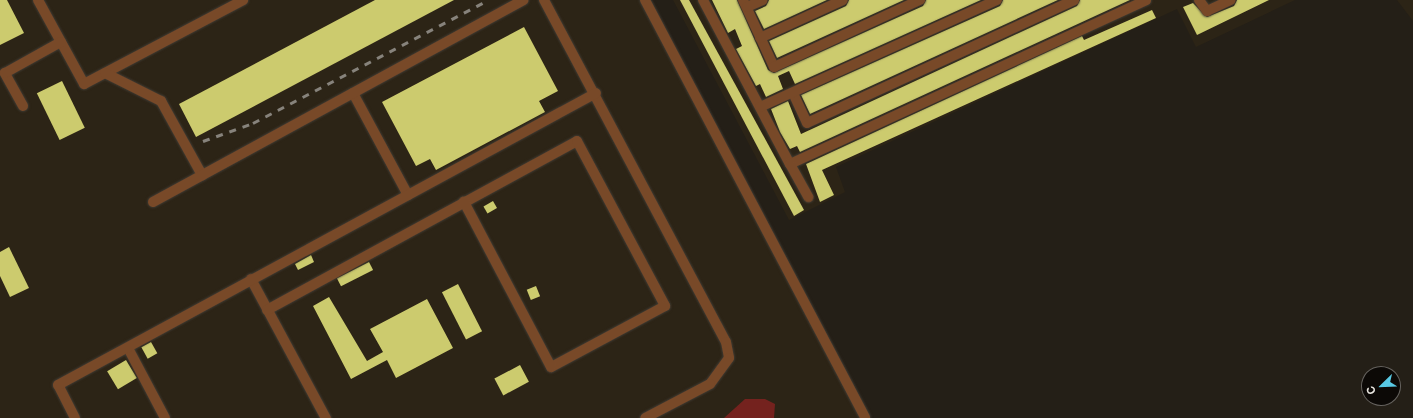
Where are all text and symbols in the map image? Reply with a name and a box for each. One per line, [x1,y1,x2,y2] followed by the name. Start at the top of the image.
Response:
[1361,366,1401,406] north arrow
[1363,384,1379,397] text: С

